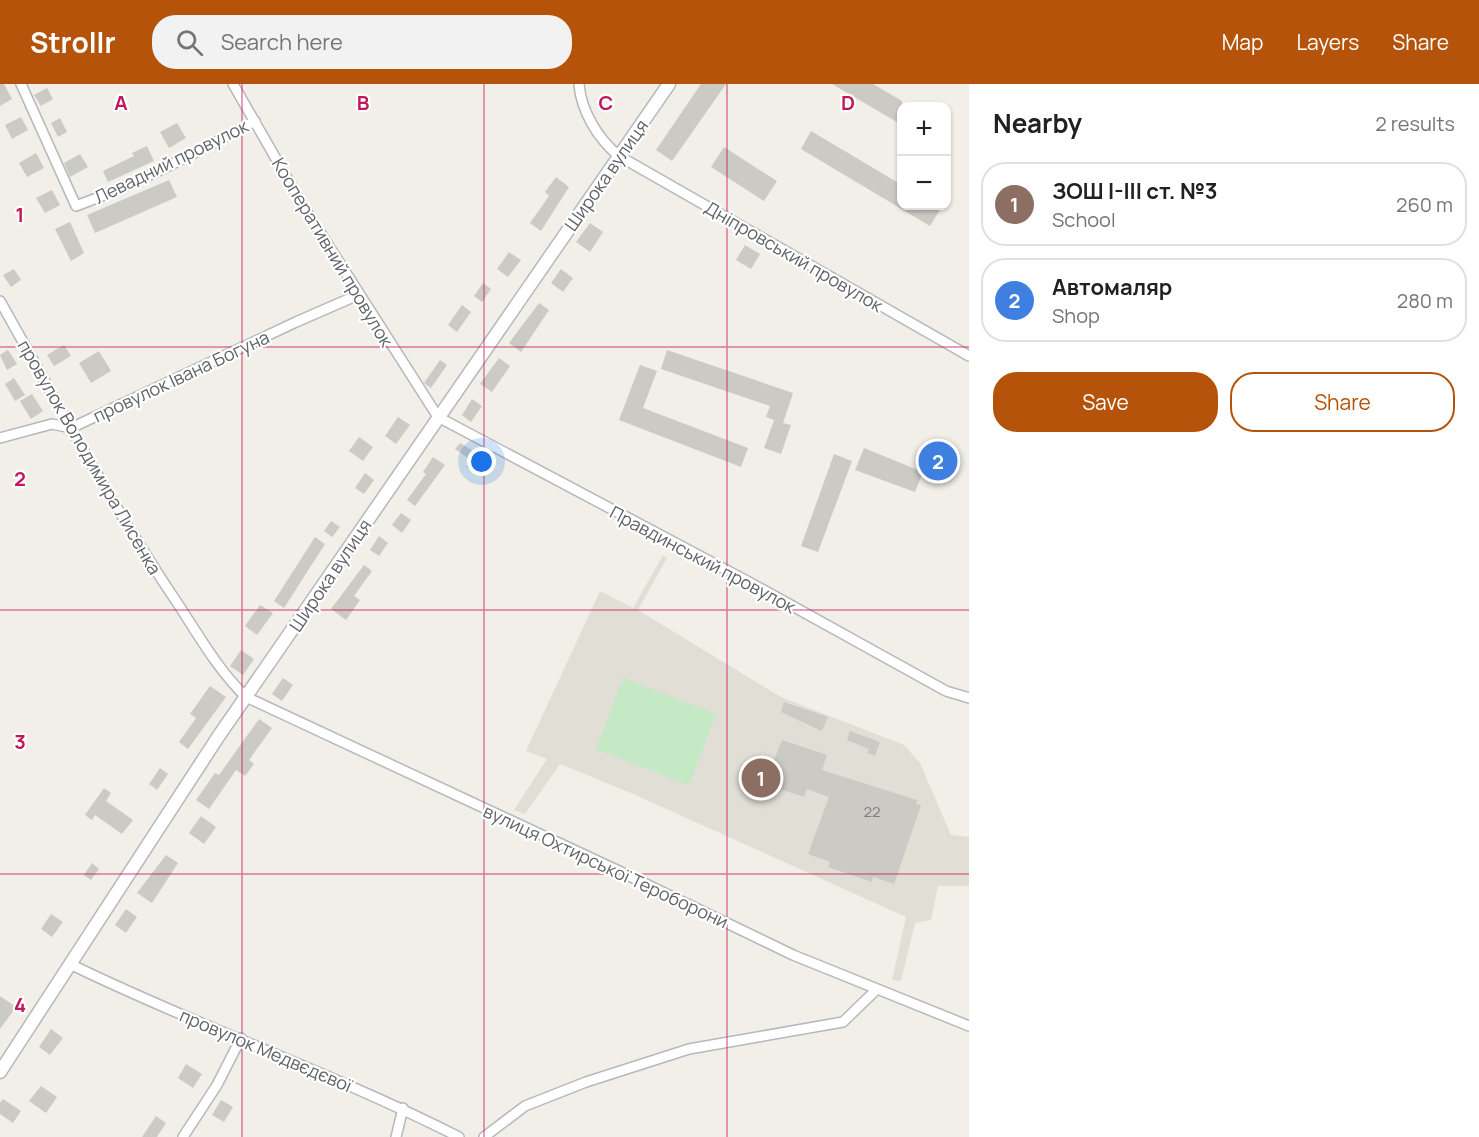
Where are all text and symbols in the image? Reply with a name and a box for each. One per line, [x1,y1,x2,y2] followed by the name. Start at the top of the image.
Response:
[152,15,572,69] search box
[30,23,116,61] text: Strollr
[173,26,206,59] icon: search
[221,27,343,57] text: Search here
[1222,28,1263,56] text: Map
[1296,28,1359,56] text: Layers
[1392,28,1449,56] text: Share
[114,89,128,116] text: A
[357,89,370,116] text: B
[599,89,613,116] text: C
[841,89,855,116] text: D
[897,102,951,210] map controls
[897,102,951,156] button: +
[993,105,1082,141] text: Nearby
[1375,110,1455,137] text: 2 results
[90,113,253,209] street label: Левадний провулок
[559,115,653,235] street label: Широка вулиця
[267,153,400,352] street label: Кооперативний провулок
[897,156,951,210] button: −
[1052,176,1218,206] text: ЗОШ І-ІІІ ст. №3
[1010,191,1019,218] text: 1
[1396,191,1453,218] text: 260 m
[700,195,888,317] street label: Дніпровський провулок
[16,201,24,228] text: 1
[1052,206,1116,233] text: School
[1052,272,1172,302] text: Автомаляр
[1009,287,1020,314] text: 2
[1397,287,1453,314] text: 280 m
[1052,302,1100,329] text: Shop
[89,325,273,427] street label: провулок Івана Богуна
[13,335,167,579] street label: провулок Володимира Лисенка
[993,372,1218,432] button: Save
[1230,372,1455,432] button: Share
[918,438,958,484] pin: 2
[467,447,496,476] your location
[14,465,26,492] text: 2
[606,500,801,619] street label: Правдинський провулок
[283,514,377,636] street label: Широка вулиця
[14,728,26,755] text: 3
[742,756,780,800] pin: 1
[480,799,732,933] street label: вулиця Охтирської Тероборони
[863,801,881,822] house number: 22
[14,991,26,1018] text: 4
[176,1003,356,1097] street label: провулок Медвєдєвої

